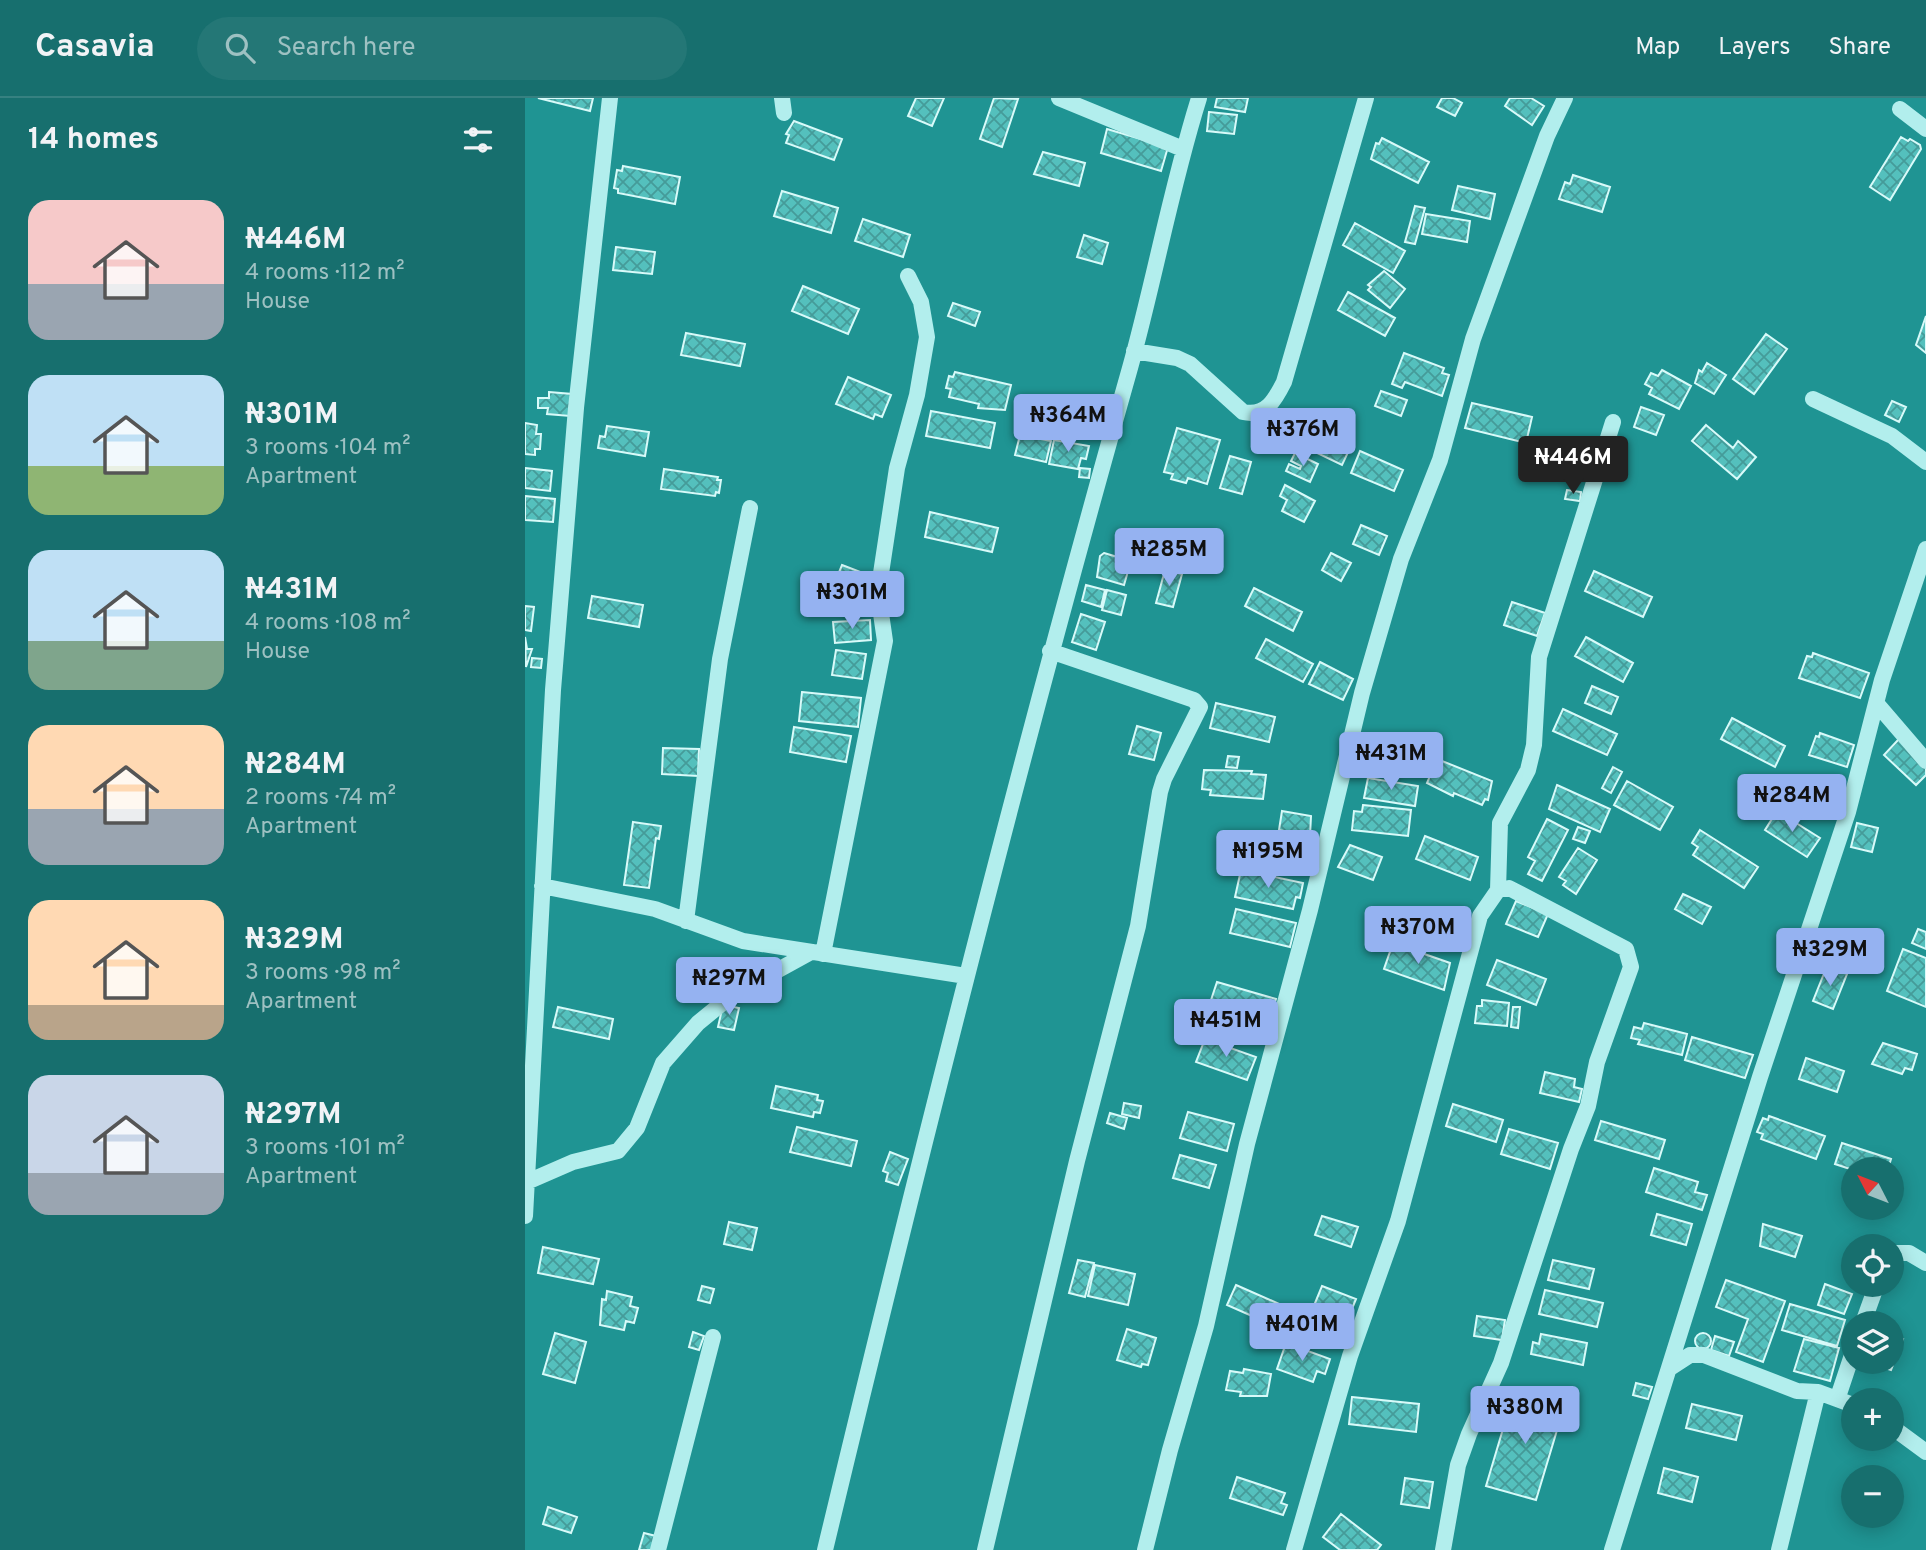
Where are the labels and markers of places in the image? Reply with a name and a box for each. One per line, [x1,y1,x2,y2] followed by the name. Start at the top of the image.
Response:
[1019,394,1117,454] pin: ₦364M
[1254,408,1352,468] pin: ₦376M
[1524,436,1622,496] pin: ₦446M
[1120,528,1218,588] pin: ₦285M
[803,572,901,631] pin: ₦301M
[1342,732,1440,792] pin: ₦431M
[1743,774,1841,834] pin: ₦284M
[1219,830,1317,890] pin: ₦195M
[1369,906,1467,966] pin: ₦370M
[1781,928,1879,988] pin: ₦329M
[680,958,778,1017] pin: ₦297M
[1177,1000,1275,1059] pin: ₦451M
[1253,1304,1351,1363] pin: ₦401M
[1476,1386,1574,1446] pin: ₦380M

